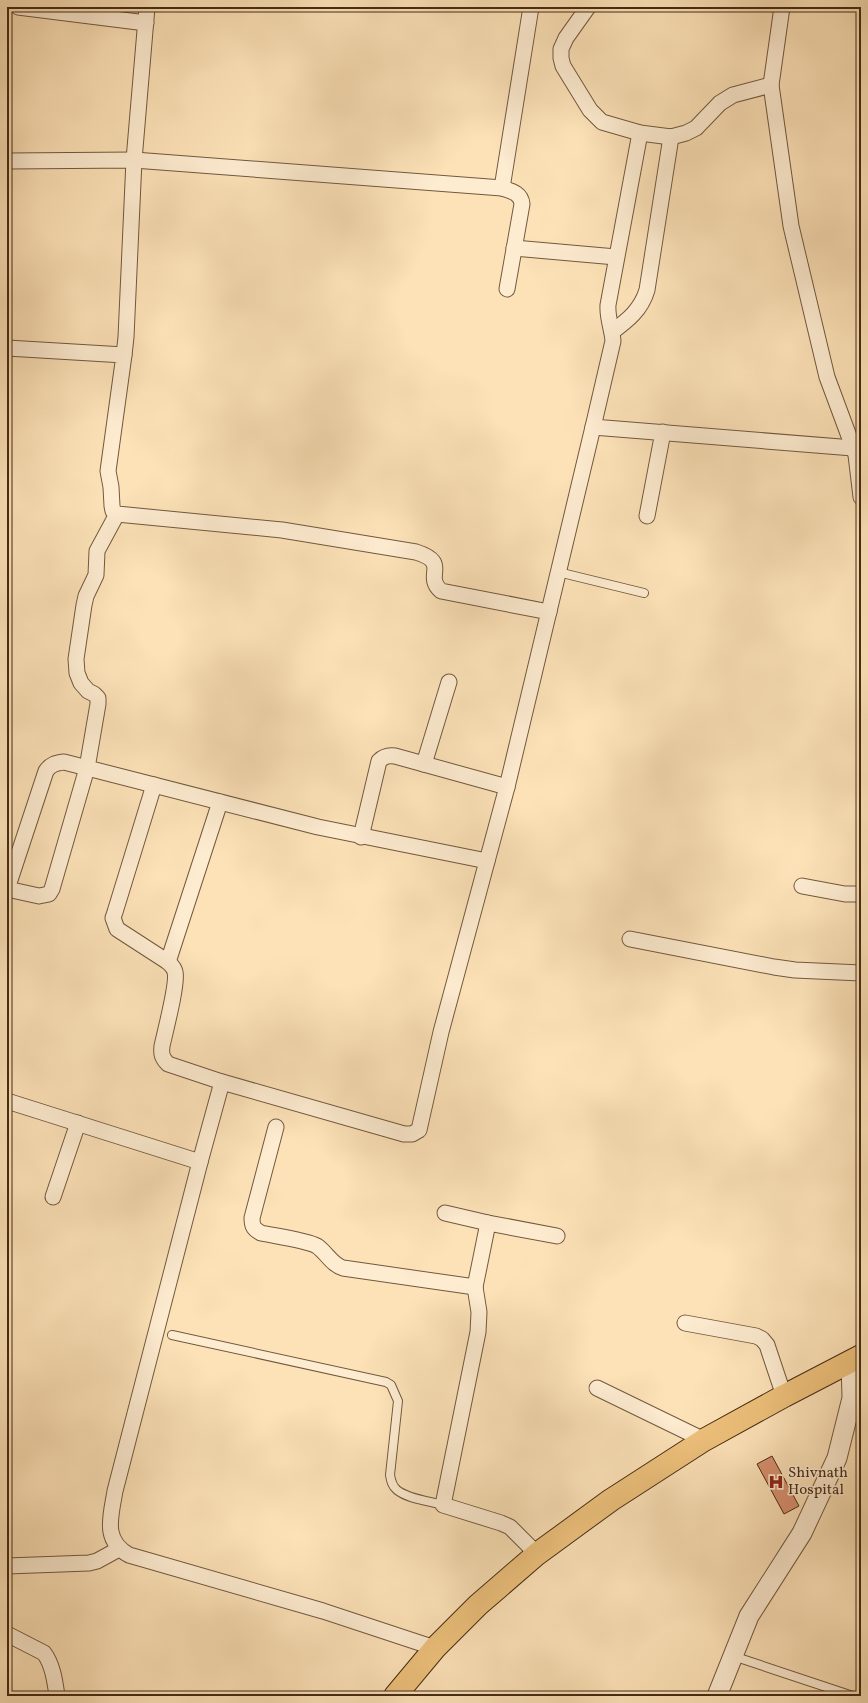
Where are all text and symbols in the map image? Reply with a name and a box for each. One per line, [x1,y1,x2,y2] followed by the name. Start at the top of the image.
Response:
[788,1463,848,1501] place label: Shivnath Hospital
[767,1473,785,1491] hospital icon: Shivnath Hospital

